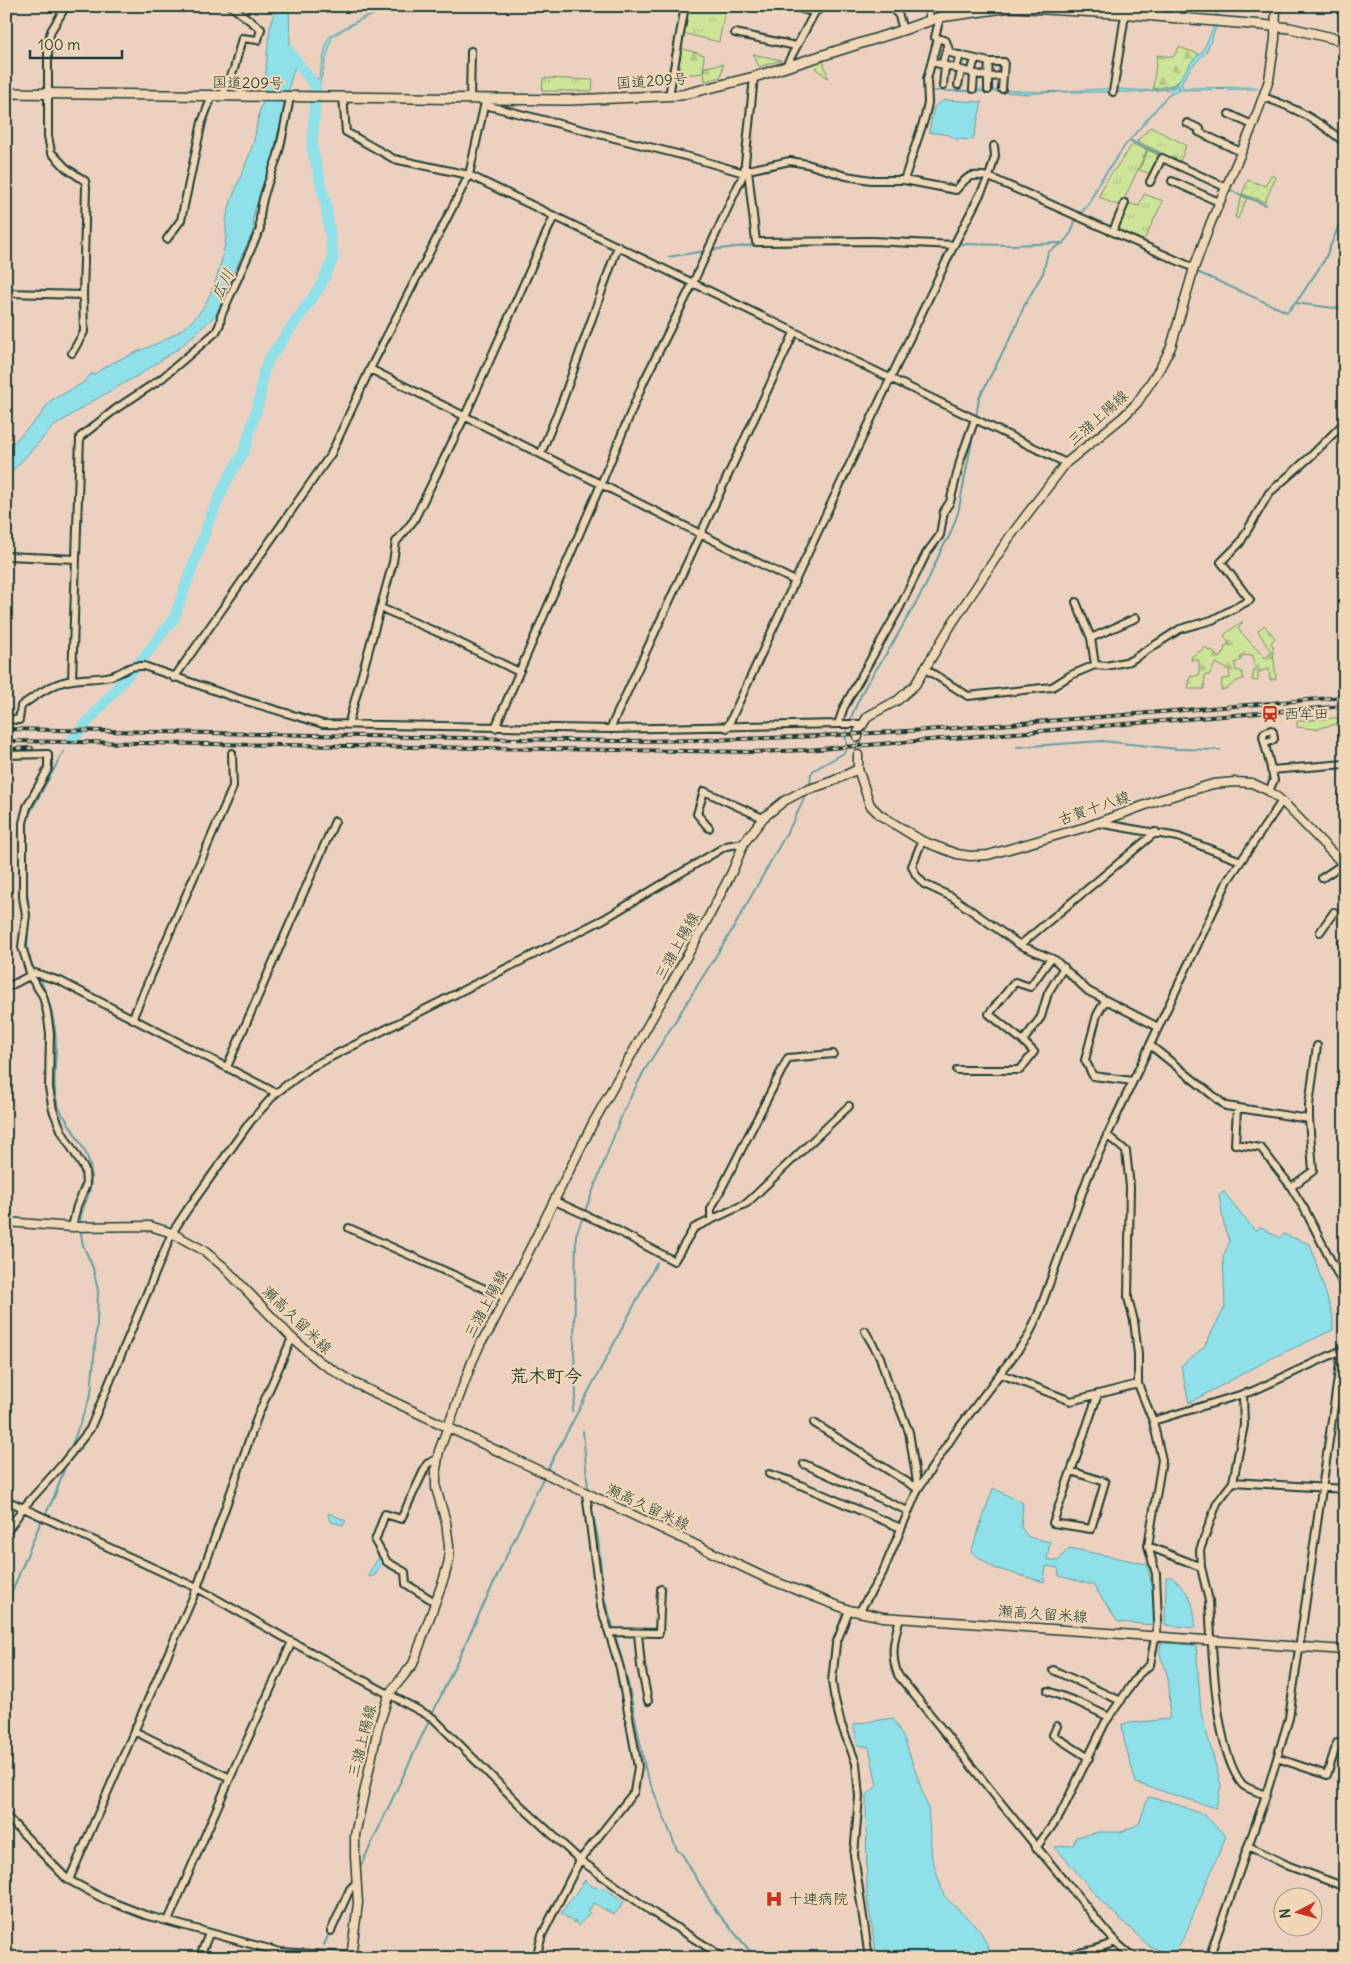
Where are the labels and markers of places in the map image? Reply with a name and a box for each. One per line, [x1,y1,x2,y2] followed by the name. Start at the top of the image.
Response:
[1260,704,1280,724] station icon: 西牟田
[1284,704,1329,723] place label: 西牟田
[764,1889,784,1909] hospital icon: 十連病院
[788,1889,848,1908] place label: 十連病院

